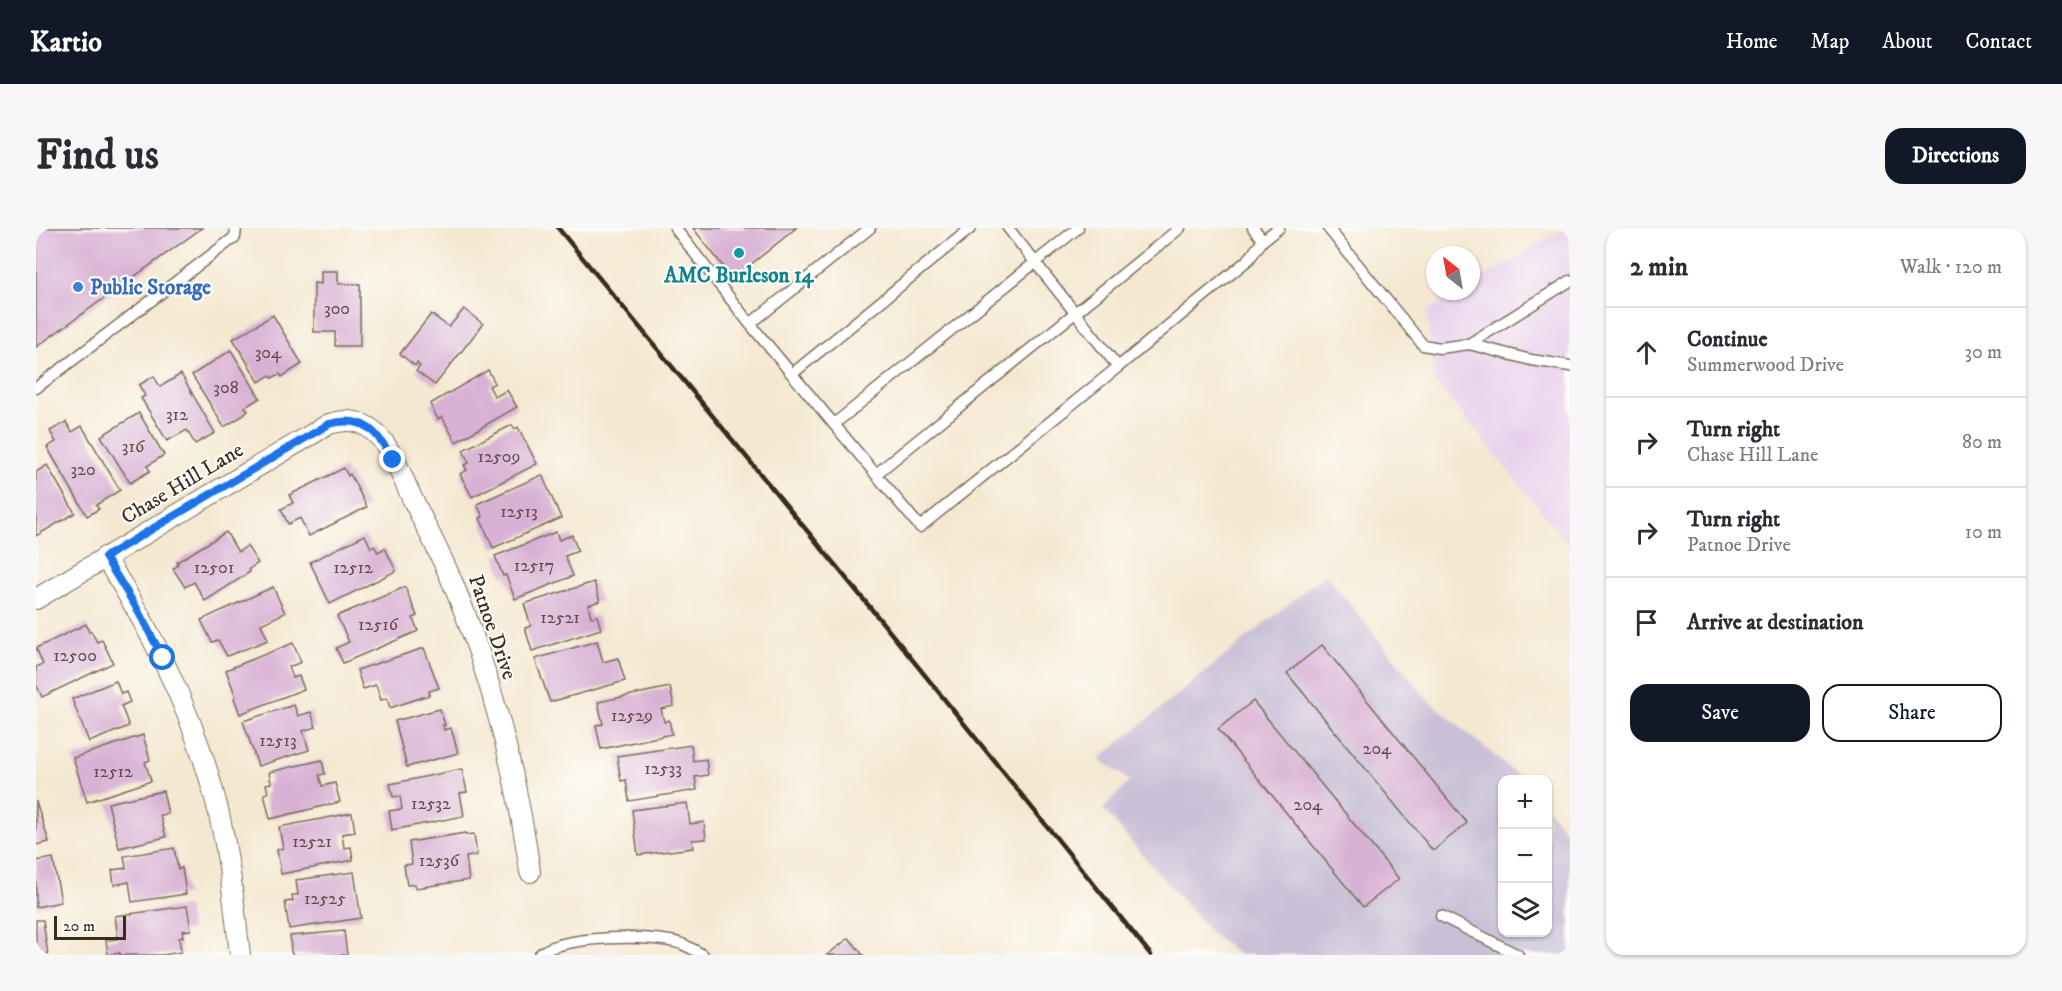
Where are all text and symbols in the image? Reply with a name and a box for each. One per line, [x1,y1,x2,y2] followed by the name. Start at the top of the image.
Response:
[30,25,102,60] text: Kartio
[1726,29,1778,55] text: Home
[1811,29,1849,55] text: Map
[1882,29,1933,55] text: About
[1966,29,2032,55] text: Contact
[1885,128,2026,184] button: Directions
[36,130,159,182] text: Find us
[732,246,746,260] marker: AMC Burleson 14
[1426,246,1480,300] north arrow
[1630,251,1688,284] text: 2 min
[1900,255,2002,280] text: Walk · 120 m
[663,263,815,289] place label: AMC Burleson 14
[90,275,211,301] place label: Public Storage
[71,280,85,294] marker: Public Storage
[324,298,350,320] house number: 300
[1687,326,1768,353] text: Continue
[1630,336,1663,369] icon: ahead
[1964,340,2002,365] text: 30 m
[255,342,282,364] house number: 304
[1687,353,1844,378] text: Summerwood Drive
[213,377,239,399] house number: 308
[166,404,188,426] house number: 312
[1687,416,1780,443] text: Turn right
[1630,426,1663,459] icon: right
[1962,430,2002,455] text: 80 m
[122,436,145,458] house number: 316
[117,437,249,531] street label: Chase Hill Lane
[1687,443,1818,468] text: Chase Hill Lane
[379,446,405,472] route end
[478,446,520,468] house number: 12509
[70,459,96,481] house number: 320
[500,501,538,523] house number: 12513
[1687,506,1780,533] text: Turn right
[1630,516,1663,549] icon: right
[1965,520,2002,545] text: 10 m
[1687,533,1791,558] text: Patnoe Drive
[514,555,554,577] house number: 12517
[194,557,234,579] house number: 12501
[333,557,373,579] house number: 12512
[462,572,522,683] street label: Patnoe Drive
[1630,606,1663,639] icon: arrive
[540,607,580,629] house number: 12521
[1687,609,1864,636] text: Arrive at destination
[358,614,399,636] house number: 12516
[149,644,175,670] route start
[53,645,97,667] house number: 12500
[1630,684,1810,742] button: Save
[1822,684,2002,742] button: Share
[611,705,653,727] house number: 12529
[259,730,297,752] house number: 12513
[1363,738,1392,760] house number: 204
[644,758,682,780] house number: 12533
[93,761,133,783] house number: 12512
[1498,775,1552,937] map controls
[1498,775,1552,829] button: +
[411,793,451,815] house number: 12532
[1294,794,1323,816] house number: 204
[1498,829,1552,883] button: −
[292,831,332,853] house number: 12521
[419,850,460,872] house number: 12536
[1498,883,1552,937] button: layers
[304,888,346,910] house number: 12525
[54,913,126,940] scale bar
[63,916,95,936] text: 20 m

